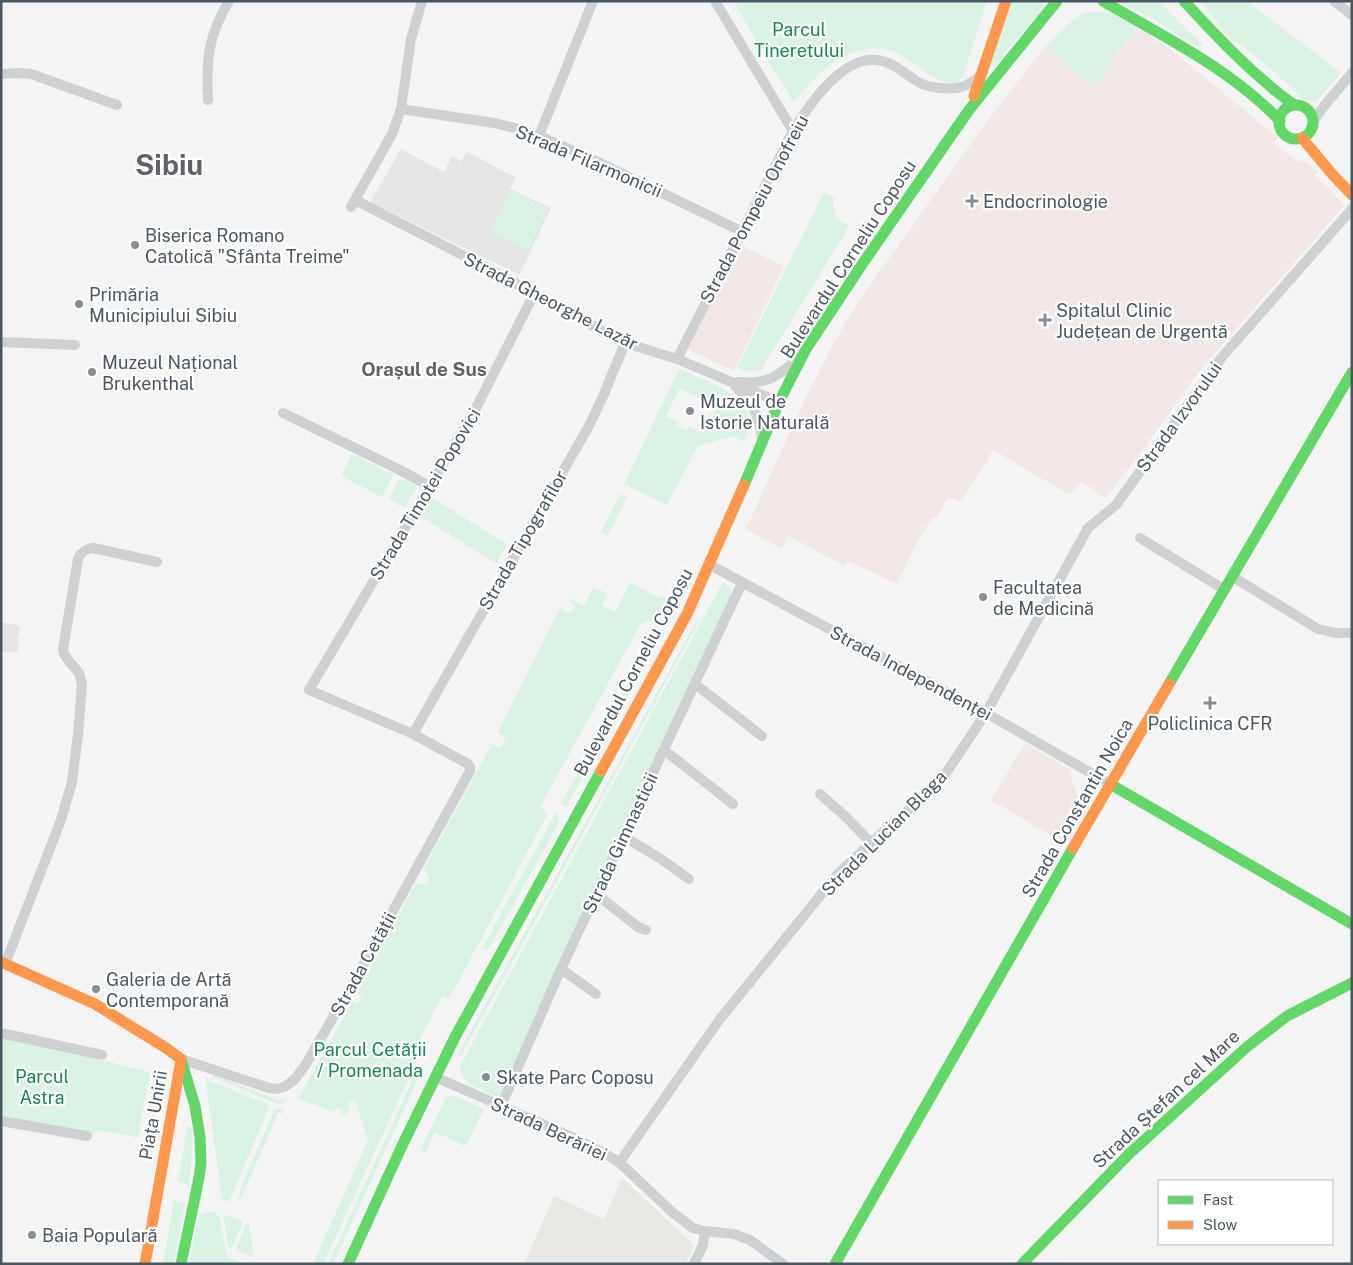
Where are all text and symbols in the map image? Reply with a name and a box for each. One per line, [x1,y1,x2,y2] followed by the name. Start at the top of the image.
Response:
[754,19,844,61] park label: Parcul Tineretului
[695,111,813,307] street label: Strada Pompeiu Onofreiu
[512,121,666,201] street label: Strada Filarmonicii
[135,148,203,181] district label: Sibiu
[776,156,920,362] street label: Bulevardul Corneliu Coposu
[983,191,1108,212] place label: Endocrinologie
[965,194,979,208] marker: Endocrinologie
[145,225,350,267] place label: Biserica Romano Catolică "Sfânta Treime"
[129,239,141,251] marker: Biserica Romano Catolică "Sfânta Treime"
[460,248,642,354] street label: Strada Gheorghe Lazăr
[89,284,237,326] place label: Primăria Municipiului Sibiu
[73,298,85,310] marker: Primăria Municipiului Sibiu
[1056,300,1228,342] place label: Spitalul Clinic Județean de Urgentă
[1038,313,1052,327] marker: Spitalul Clinic Județean de Urgentă
[102,352,238,394] place label: Muzeul Național Brukenthal
[361,358,487,380] district label: Orașul de Sus
[1132,358,1226,476] street label: Strada Izvorului
[86,366,98,378] marker: Muzeul Național Brukenthal
[700,391,829,433] place label: Muzeul de Istorie Naturală
[365,404,485,584] street label: Strada Timotei Popovici
[684,405,696,417] marker: Muzeul de Istorie Naturală
[474,466,572,614] street label: Strada Tipografilor
[569,565,697,779] street label: Bulevardul Corneliu Coposu
[993,577,1094,619] place label: Facultatea de Medicină
[977,591,989,603] marker: Facultatea de Medicină
[826,621,996,725] street label: Strada Independenței
[1203,696,1217,710] marker: Policlinica CFR
[1148,713,1273,734] place label: Policlinica CFR
[1017,715,1137,901] street label: Strada Constantin Noica
[817,766,951,900] street label: Strada Lucian Blaga
[578,769,662,917] street label: Strada Gimnasticii
[326,909,400,1019] street label: Strada Cetății
[106,969,232,1011] place label: Galeria de Artă Contemporană
[90,983,102,995] marker: Galeria de Artă Contemporană
[1088,1025,1244,1173] street label: Strada Ștefan cel Mare
[314,1039,426,1081] park label: Parcul Cetății / Promenada
[15,1066,69,1108] park label: Parcul Astra
[496,1067,654,1088] place label: Skate Parc Coposu
[135,1069,171,1161] street label: Piața Unirii
[480,1071,492,1083] marker: Skate Parc Coposu
[488,1093,610,1165] street label: Strada Berăriei
[1158,1180,1333,1245] legend
[1203,1191,1233,1208] text: Fast
[1203,1216,1238,1233] text: Slow
[42,1225,158,1246] place label: Baia Populară
[26,1229,38,1241] marker: Baia Populară

